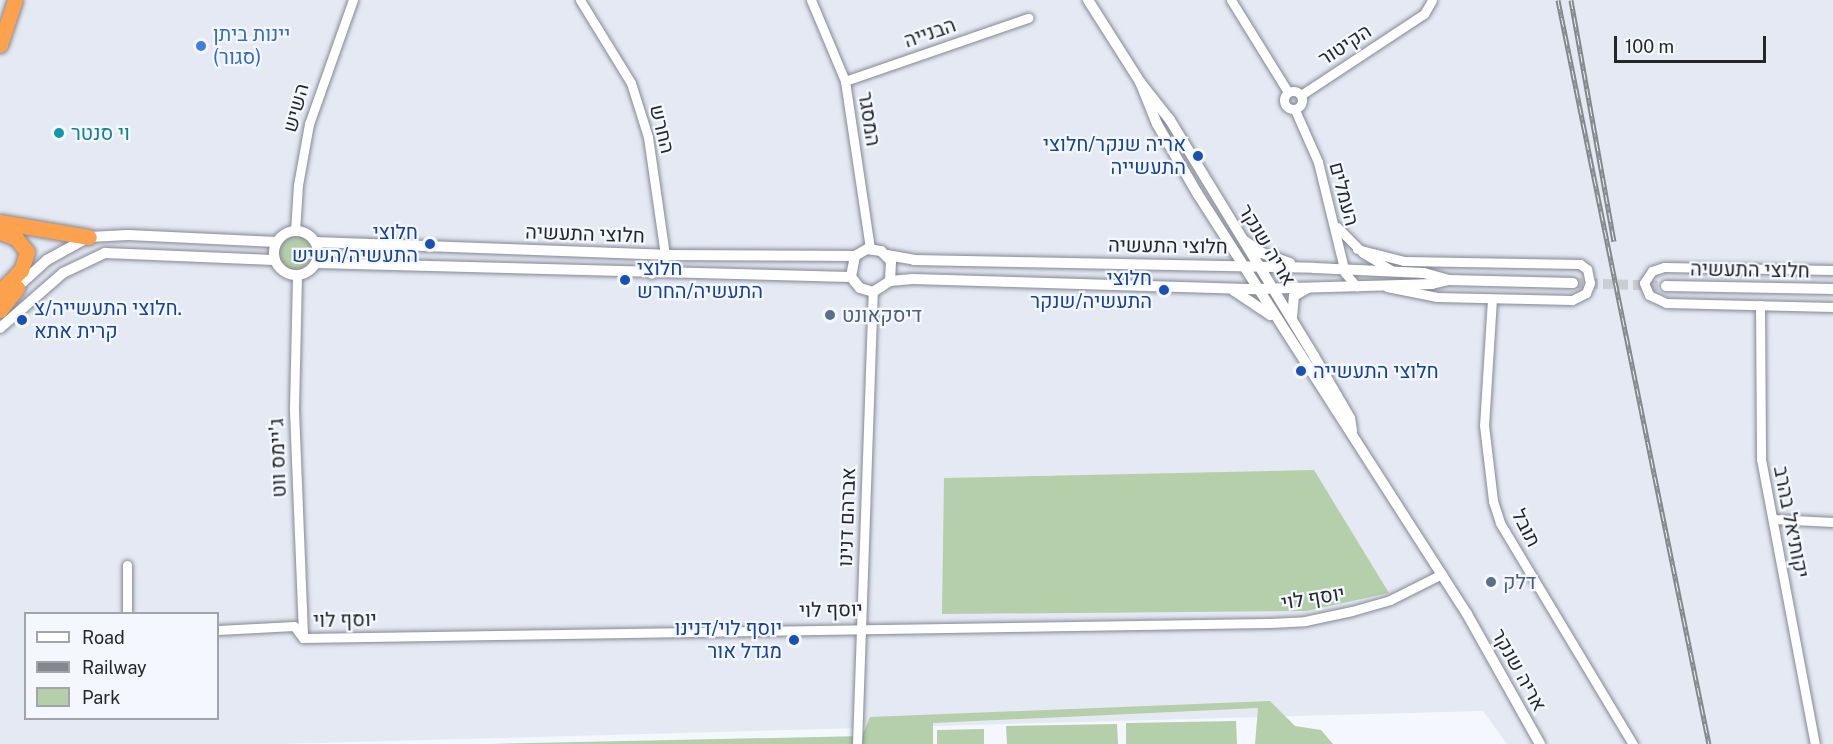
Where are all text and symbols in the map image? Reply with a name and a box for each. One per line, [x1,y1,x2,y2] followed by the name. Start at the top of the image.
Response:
[901,13,959,53] street label: הבנייה
[1314,19,1376,71] street label: הקיטור
[213,22,290,69] place label: יינות ביתן (סגור)
[1617,24,1768,62] scale bar
[1625,36,1674,57] text: 100 m
[194,39,208,53] marker: יינות ביתן (סגור)
[278,81,314,135] street label: השיש
[853,90,885,148] street label: המסגר
[644,102,680,156] street label: החרש
[71,121,130,145] place label: וי סנטר
[52,126,66,140] marker: וי סנטר
[1043,132,1186,179] place label: אריה שנקר/חלוצי התעשייה
[1191,149,1205,163] marker: אריה שנקר/חלוצי התעשייה
[1324,159,1364,229] street label: העמלים
[1233,200,1301,290] street label: אריה שנקר
[292,220,418,267] place label: חלוצי התעשיה/השיש
[525,220,645,248] street label: חלוצי התעשיה
[1108,233,1228,259] street label: חלוצי התעשיה
[423,237,437,251] marker: חלוצי התעשיה/השיש
[637,256,763,303] place label: חלוצי התעשיה/החרש
[1690,257,1810,283] street label: חלוצי התעשיה
[1030,266,1152,313] place label: חלוצי התעשיה/שנקר
[618,273,632,287] marker: חלוצי התעשיה/החרש
[1157,283,1171,297] marker: חלוצי התעשיה/שנקר
[34,296,182,343] place label: חלוצי התעשייה/צ. קרית אתא
[842,303,922,327] place label: דיסקאונט
[823,308,837,322] marker: דיסקאונט
[15,313,29,327] marker: חלוצי התעשייה/צ. קרית אתא
[1313,359,1439,383] place label: חלוצי התעשייה
[1294,364,1308,378] marker: חלוצי התעשייה
[265,418,291,498] street label: ג'יימס ווט
[1768,464,1814,580] street label: יקותיאל בהרב
[833,467,861,567] street label: אברהם דנינו
[1506,505,1546,551] street label: תובל
[1503,570,1536,594] place label: דלק
[1484,575,1498,589] marker: דלק
[1280,581,1346,615] street label: יוסף לוי
[799,597,863,623] street label: יוסף לוי
[313,607,377,633] street label: יוסף לוי
[24,612,219,720] legend
[675,616,782,663] place label: יוסף לוי/דנינו מגדל אור
[1487,625,1551,715] street label: אריה שנקר
[82,627,125,648] text: Road
[787,633,801,647] marker: יוסף לוי/דנינו מגדל אור
[82,657,147,678] text: Railway
[82,687,120,708] text: Park

